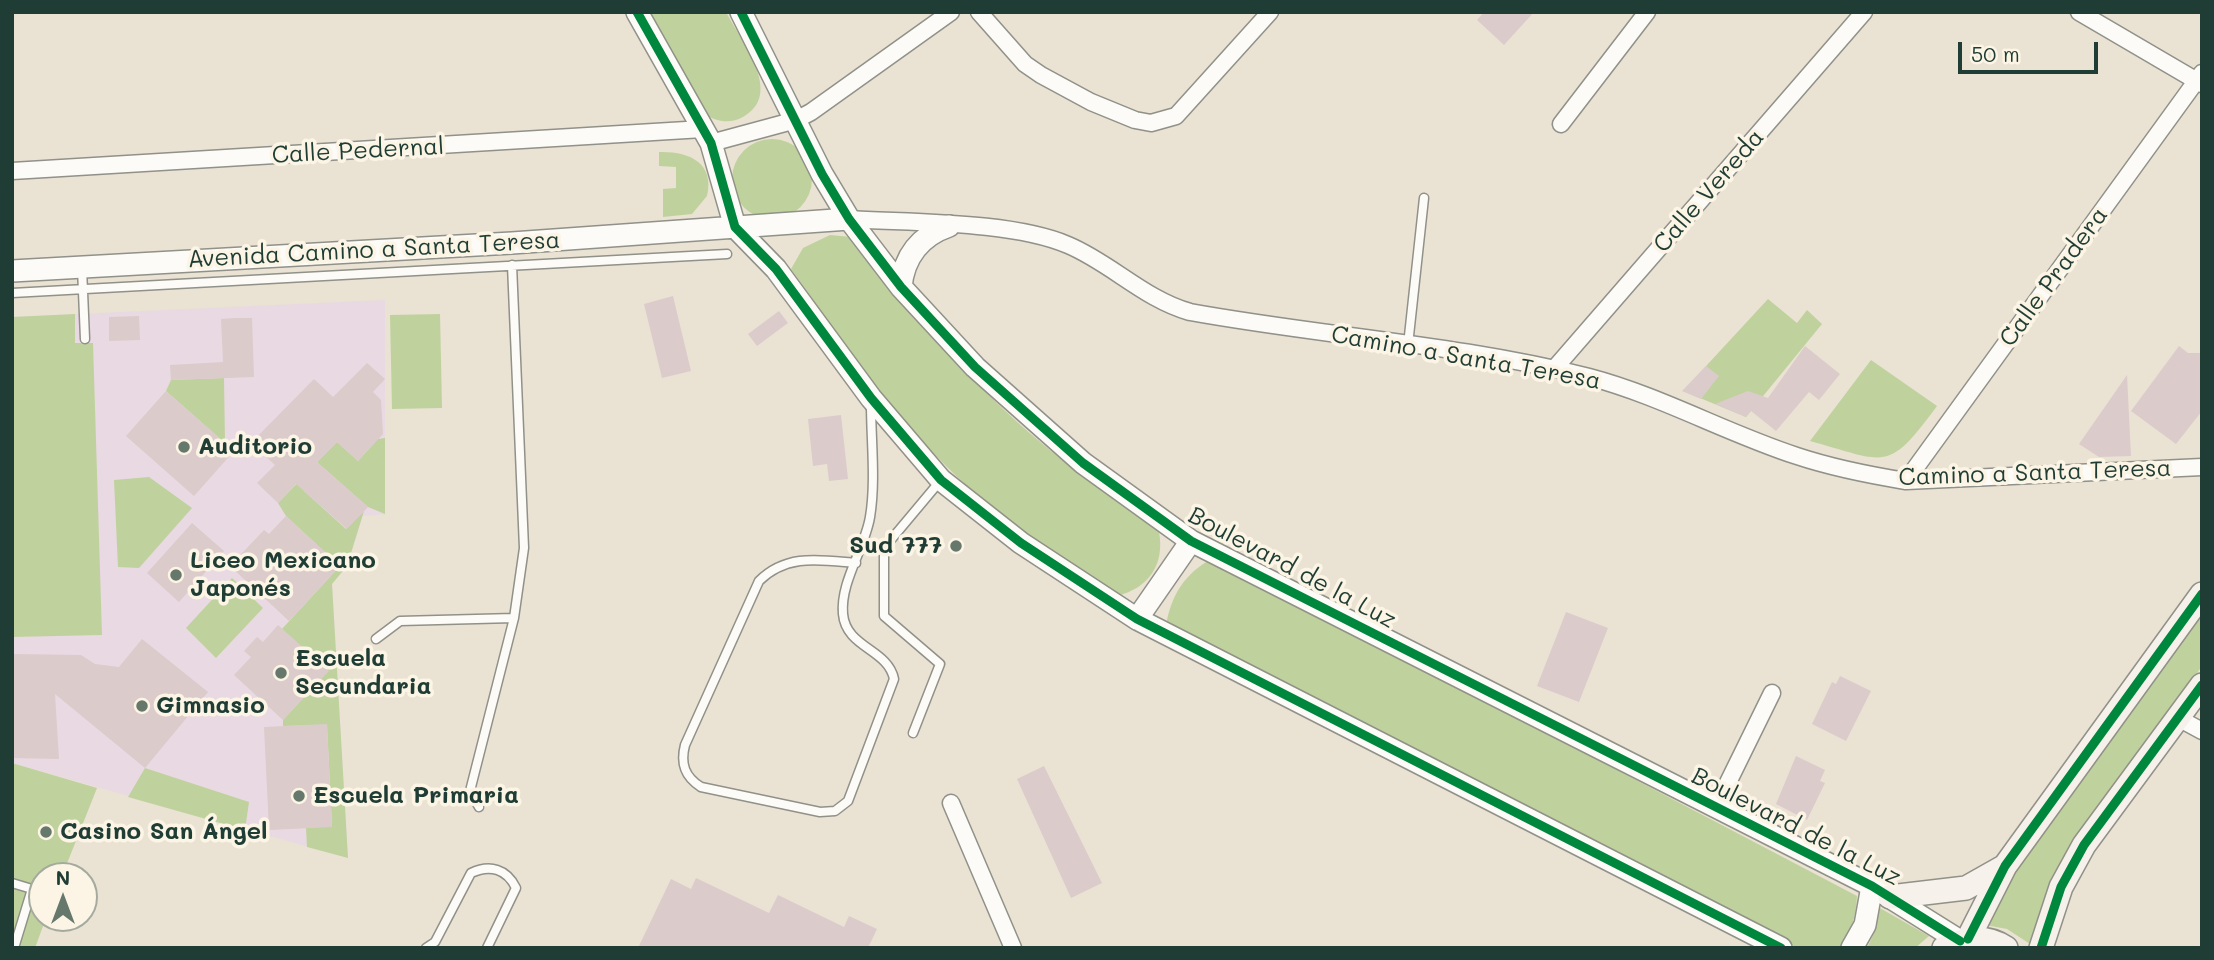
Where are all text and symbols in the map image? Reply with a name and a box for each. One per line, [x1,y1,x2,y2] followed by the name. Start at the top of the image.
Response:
[1962,28,2102,72] scale bar
[1971,40,2020,67] text: 50 m
[1648,123,1770,259] street label: Calle Vereda
[271,132,445,170] street label: Calle Pedernal
[1994,202,2114,352] street label: Calle Pradera
[187,226,561,274] street label: Avenida Camino a Santa Teresa
[1329,320,1603,396] street label: Camino a Santa Teresa
[198,433,312,461] place label: Auditorio
[176,439,192,455] marker: Auditorio
[1898,454,2172,492] street label: Camino a Santa Teresa
[1183,501,1401,635] street label: Boulevard de la Luz
[849,532,942,560] place label: Sud 777
[948,538,964,554] marker: Sud 777
[190,547,376,603] place label: Liceo Mexicano Japonés
[168,567,184,583] marker: Liceo Mexicano Japonés
[295,645,431,701] place label: Escuela Secundaria
[273,665,289,681] marker: Escuela Secundaria
[156,692,265,720] place label: Gimnasio
[134,698,150,714] marker: Gimnasio
[1686,762,1906,892] street label: Boulevard de la Luz
[313,782,519,810] place label: Escuela Primaria
[291,788,307,804] marker: Escuela Primaria
[60,818,268,846] place label: Casino San Ángel
[38,824,54,840] marker: Casino San Ángel
[28,862,98,932] north arrow
[56,865,70,890] text: N

